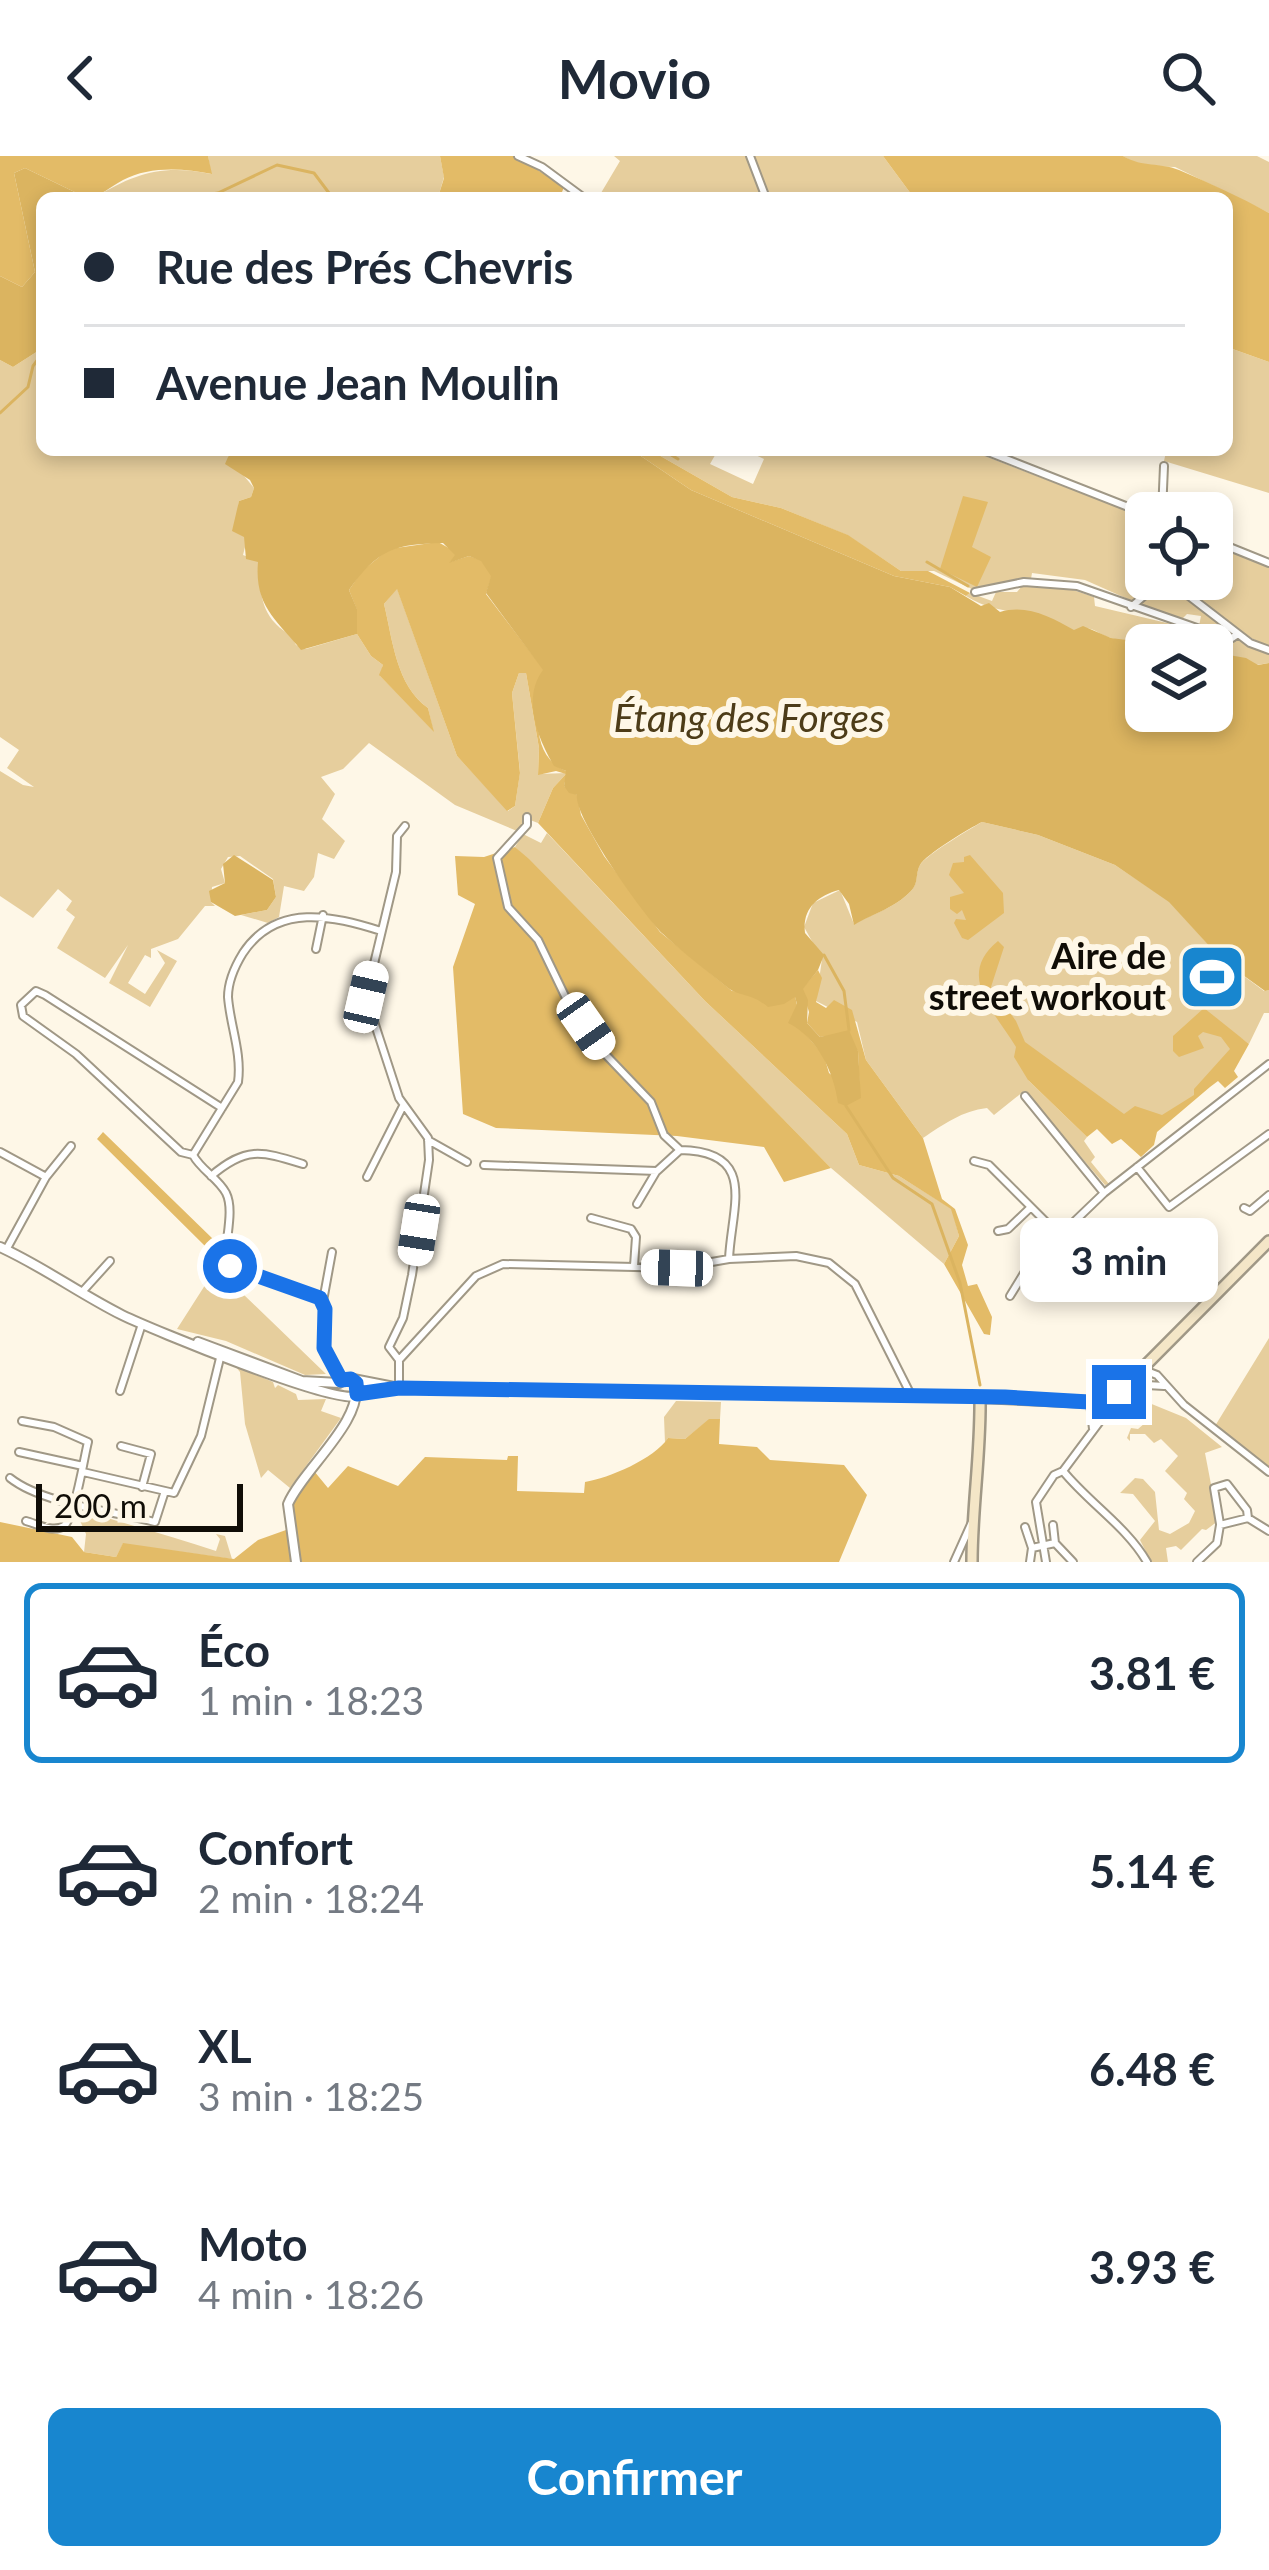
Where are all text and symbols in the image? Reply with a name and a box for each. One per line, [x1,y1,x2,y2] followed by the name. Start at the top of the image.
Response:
[48,45,114,111] icon: back
[1155,45,1221,111] icon: search
[558,46,711,111] text: Movio
[156,240,573,294] text: Rue des Prés Chevris
[156,356,560,410] text: Avenue Jean Moulin
[1125,492,1233,732] map controls
[1125,492,1233,600] button: locate
[1125,624,1233,732] button: layers
[613,694,885,740] water label: Étang des Forges
[929,933,1167,1018] place label: Aire de street workout
[1177,942,1247,1012] sports icon: Aire de street workout
[340,958,392,1036] car
[551,986,621,1066] car
[396,1192,442,1268] car
[1020,1218,1218,1302] callout: 3 min
[1071,1237,1167,1283] text: 3 min
[203,1239,257,1293] route start
[640,1249,714,1287] car
[1092,1365,1146,1419] route end
[36,1478,243,1531] scale bar
[54,1485,147,1525] text: 200 m
[54,1619,162,1727] icon: car
[198,1623,270,1677] text: Éco
[1089,1646,1215,1700] text: 3.81 €
[198,1677,424,1723] text: 1 min · 18:23
[54,1817,162,1925] icon: car
[198,1821,353,1875] text: Confort
[1089,1844,1215,1898] text: 5.14 €
[198,1875,424,1921] text: 2 min · 18:24
[54,2015,162,2123] icon: car
[198,2019,252,2073] text: XL
[1089,2042,1215,2096] text: 6.48 €
[198,2073,424,2119] text: 3 min · 18:25
[54,2213,162,2321] icon: car
[198,2217,308,2271] text: Moto
[1089,2240,1215,2294] text: 3.93 €
[198,2271,424,2317] text: 4 min · 18:26
[48,2408,1221,2546] button: Confirmer

